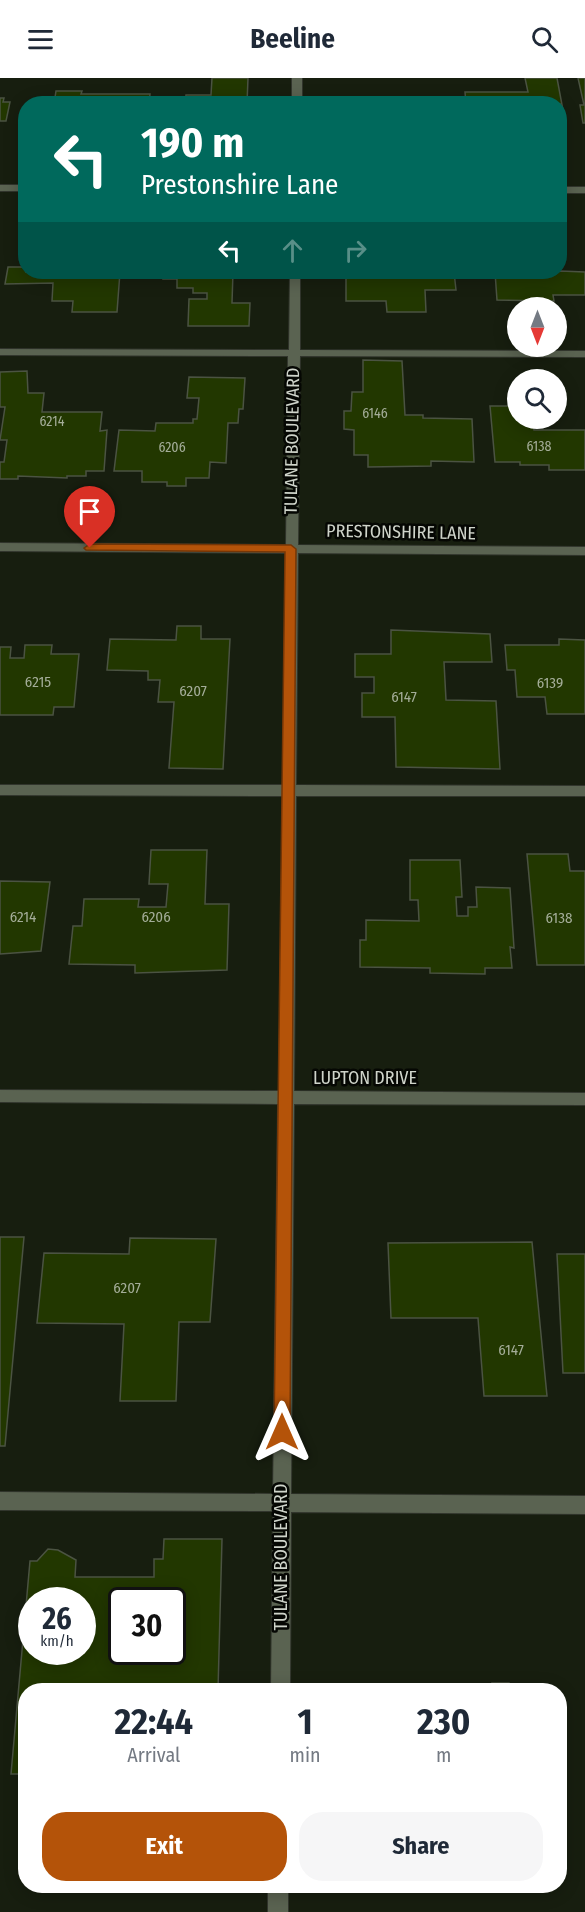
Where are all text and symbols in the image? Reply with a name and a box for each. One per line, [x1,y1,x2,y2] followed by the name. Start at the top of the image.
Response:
[24,23,57,56] icon: menu
[250,23,335,55] text: Beeline
[528,23,561,56] icon: search
[141,118,244,168] text: 190 m
[42,120,120,198] icon: left
[141,169,338,201] text: Prestonshire Lane
[213,234,246,267] icon: left
[276,234,309,267] icon: ahead
[339,234,372,267] icon: right
[507,297,567,357] north arrow
[507,297,567,429] map controls
[280,367,304,515] street label: TULANE BOULEVARD
[507,369,567,429] button: search
[362,405,388,422] house number: 6146
[40,413,65,430] house number: 6214
[526,438,552,455] house number: 6138
[158,439,186,456] house number: 6206
[64,486,115,548] pin
[73,495,106,528] icon: arrive
[326,520,476,544] street label: PRESTONSHIRE LANE
[25,673,51,691] house number: 6215
[537,674,563,692] house number: 6139
[179,682,207,700] house number: 6207
[391,688,417,706] house number: 6147
[10,908,36,926] house number: 6214
[141,908,171,926] house number: 6206
[546,909,572,927] house number: 6138
[313,1067,417,1089] street label: LUPTON DRIVE
[113,1279,141,1297] house number: 6207
[498,1341,524,1359] house number: 6147
[250,1400,314,1464] position arrow
[270,1484,292,1630] street label: TULANE BOULEVARD
[108,1587,186,1665] speed limit sign: 30
[42,1601,72,1637] text: 26
[40,1632,74,1650] text: km/h
[115,1700,193,1744] text: 22:44
[297,1700,313,1744] text: 1
[417,1700,470,1744] text: 230
[127,1743,180,1767] text: Arrival
[290,1743,321,1767] text: min
[436,1743,451,1767] text: m
[42,1812,287,1881] button: Exit
[299,1812,543,1881] button: Share

